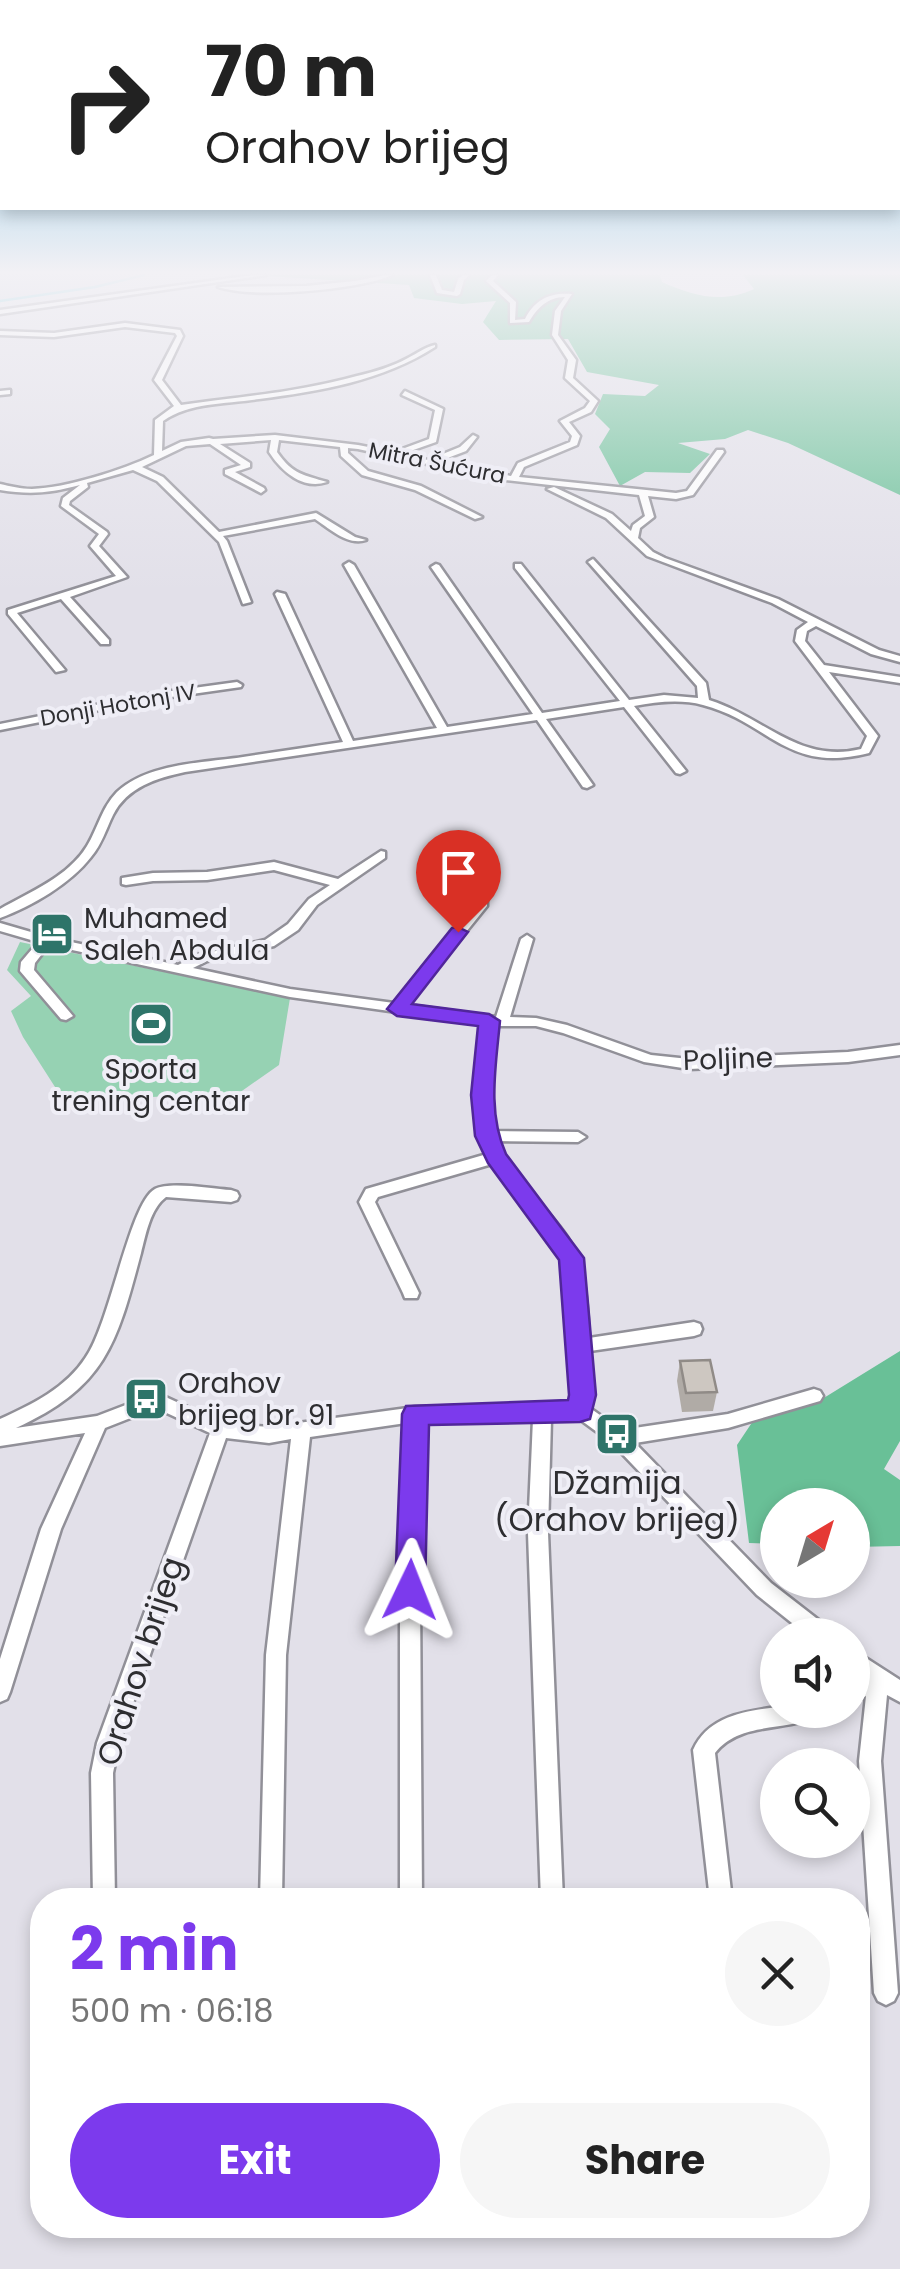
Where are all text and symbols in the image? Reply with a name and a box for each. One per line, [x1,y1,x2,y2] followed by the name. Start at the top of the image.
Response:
[205,22,377,121] text: 70 m
[40,40,170,170] icon: right
[205,116,510,179] text: Orahov brijeg
[366,435,508,491] street label: Mitra Šućura
[38,676,198,734] street label: Donji Hotonj IV
[416,830,501,933] pin
[431,845,486,900] icon: arrive
[84,899,269,970] place label: Muhamed Saleh Abdula
[29,911,75,957] hotel icon: Muhamed Saleh Abdula
[128,1001,174,1047] sports icon: Sporta trening centar
[682,1038,774,1080] street label: Poljine
[52,1050,250,1121] place label: Sporta trening centar
[178,1364,334,1435] place label: Orahov brijeg br. 91
[123,1376,169,1422] bus stop icon: Orahov brijeg br. 91
[594,1411,640,1457] bus stop icon: Džamija (Orahov brijeg)
[494,1460,740,1542] place label: Džamija (Orahov brijeg)
[760,1488,870,1598] north arrow
[760,1488,870,1858] map controls
[358,1538,462,1642] position arrow
[85,1551,195,1771] street label: Orahov brijeg
[760,1618,870,1728] button: sound
[760,1748,870,1858] button: search
[70,1907,239,1991] text: 2 min
[725,1921,830,2026] button: close
[70,1988,273,2033] text: 500 m · 06:18
[70,2103,440,2218] button: Exit
[460,2103,830,2218] button: Share

